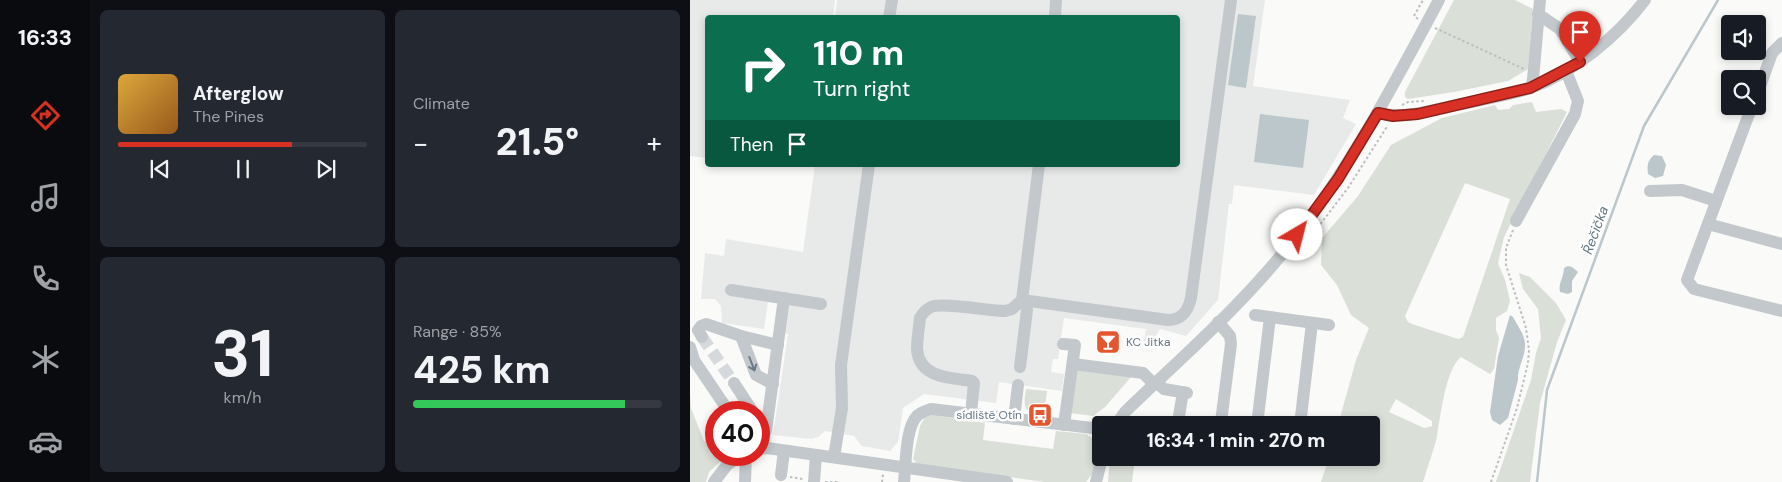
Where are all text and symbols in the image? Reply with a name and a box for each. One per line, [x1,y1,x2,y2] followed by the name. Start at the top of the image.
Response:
[1559,11,1601,62] pin
[1721,15,1766,115] map controls
[1721,15,1766,60] button: sound
[1566,18,1594,46] icon: arrive
[18,23,72,52] text: 16:33
[813,30,904,76] text: 110 m
[730,35,795,100] icon: right
[1721,70,1766,115] button: search
[813,74,910,103] text: Turn right
[193,81,284,106] text: Afterglow
[413,93,470,114] text: Climate
[28,98,63,133] icon: directions
[193,106,264,127] text: The Pines
[496,117,579,167] text: 21.5°
[413,125,428,162] text: −
[647,125,662,162] text: +
[783,130,811,158] icon: arrive
[730,132,773,157] text: Then
[146,155,174,183] icon: previous
[229,155,257,183] icon: pause
[312,155,340,183] icon: next
[28,180,63,215] icon: music
[1578,203,1612,257] water label: Řečička
[1270,208,1322,260] position arrow
[28,261,63,296] icon: phone
[211,312,274,396] text: 31
[413,321,502,342] text: Range · 85%
[1095,329,1121,355] bar icon: KC Jitka
[1126,334,1170,350] place label: KC Jitka
[28,342,63,377] icon: climate
[413,345,551,395] text: 425 km
[748,356,757,371] one-way arrow
[224,387,261,408] text: km/h
[705,401,770,466] speed limit sign: 40
[1027,402,1053,428] bus stop icon: sídliště Otín
[956,407,1022,423] place label: sídliště Otín
[28,424,63,459] icon: car
[1147,428,1325,453] text: 16:34 · 1 min · 270 m

